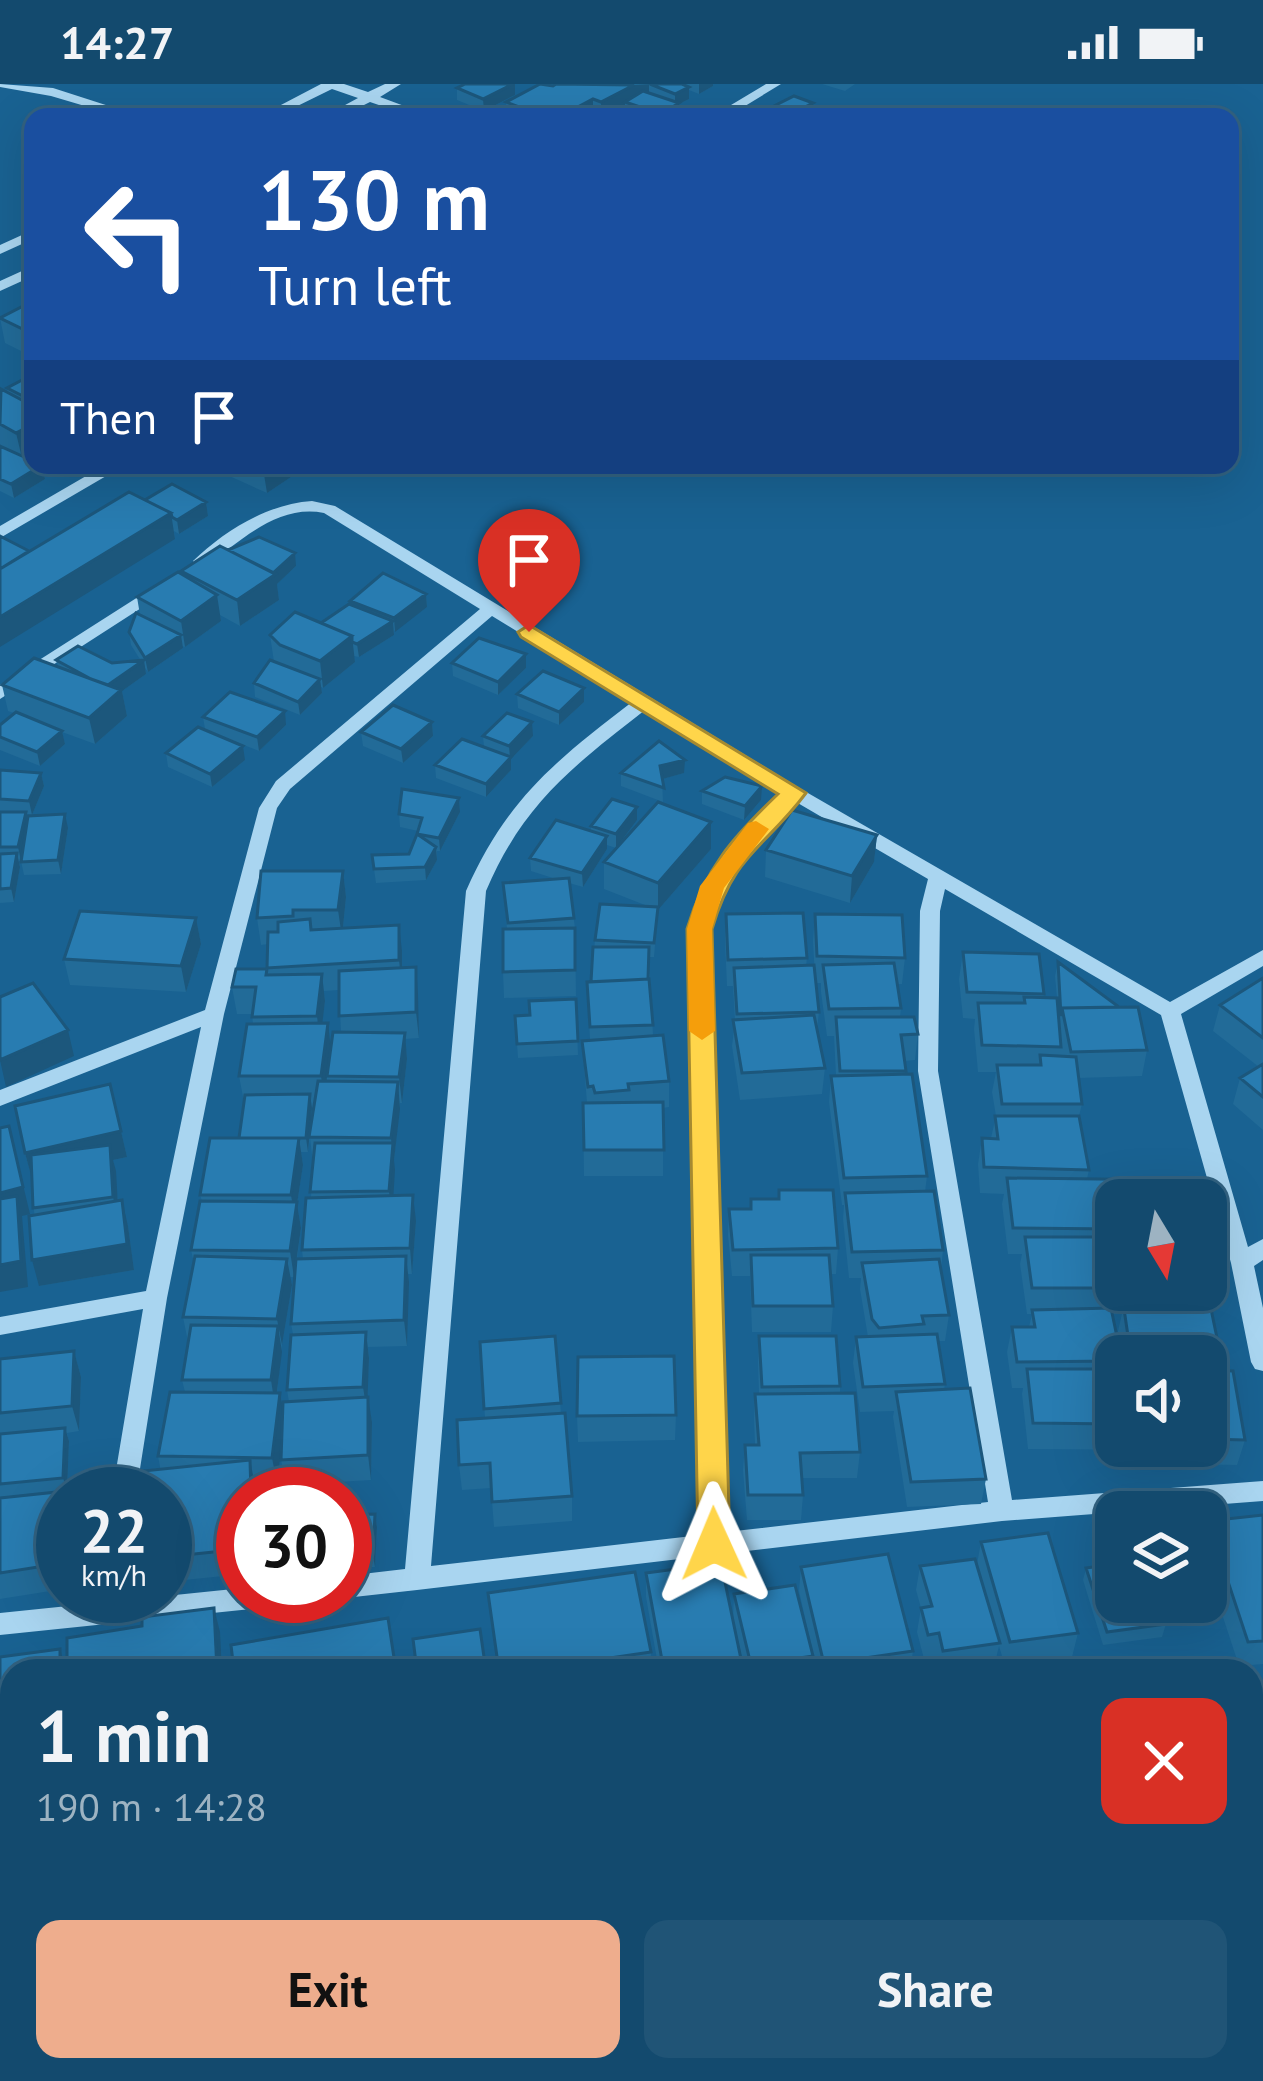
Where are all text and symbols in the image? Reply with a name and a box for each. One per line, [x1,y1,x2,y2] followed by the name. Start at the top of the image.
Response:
[60,13,174,71] text: 14:27
[258,144,490,253] text: 130 m
[60,156,216,312] icon: left
[258,250,452,320] text: Turn left
[181,384,247,450] icon: arrive
[60,388,157,446] text: Then
[478,509,580,632] pin
[496,527,562,593] icon: arrive
[1095,1179,1227,1311] north arrow
[1095,1179,1227,1623] map controls
[1095,1335,1227,1467] button: sound
[216,1467,372,1623] speed limit sign: 30
[651,1481,777,1607] position arrow
[80,1491,148,1569] text: 22
[1095,1491,1227,1623] button: layers
[81,1555,147,1594] text: km/h
[36,1689,212,1782] text: 1 min
[1101,1698,1227,1824] button: close
[36,1781,267,1832] text: 190 m · 14:28
[36,1920,620,2058] button: Exit
[644,1920,1227,2058] button: Share

